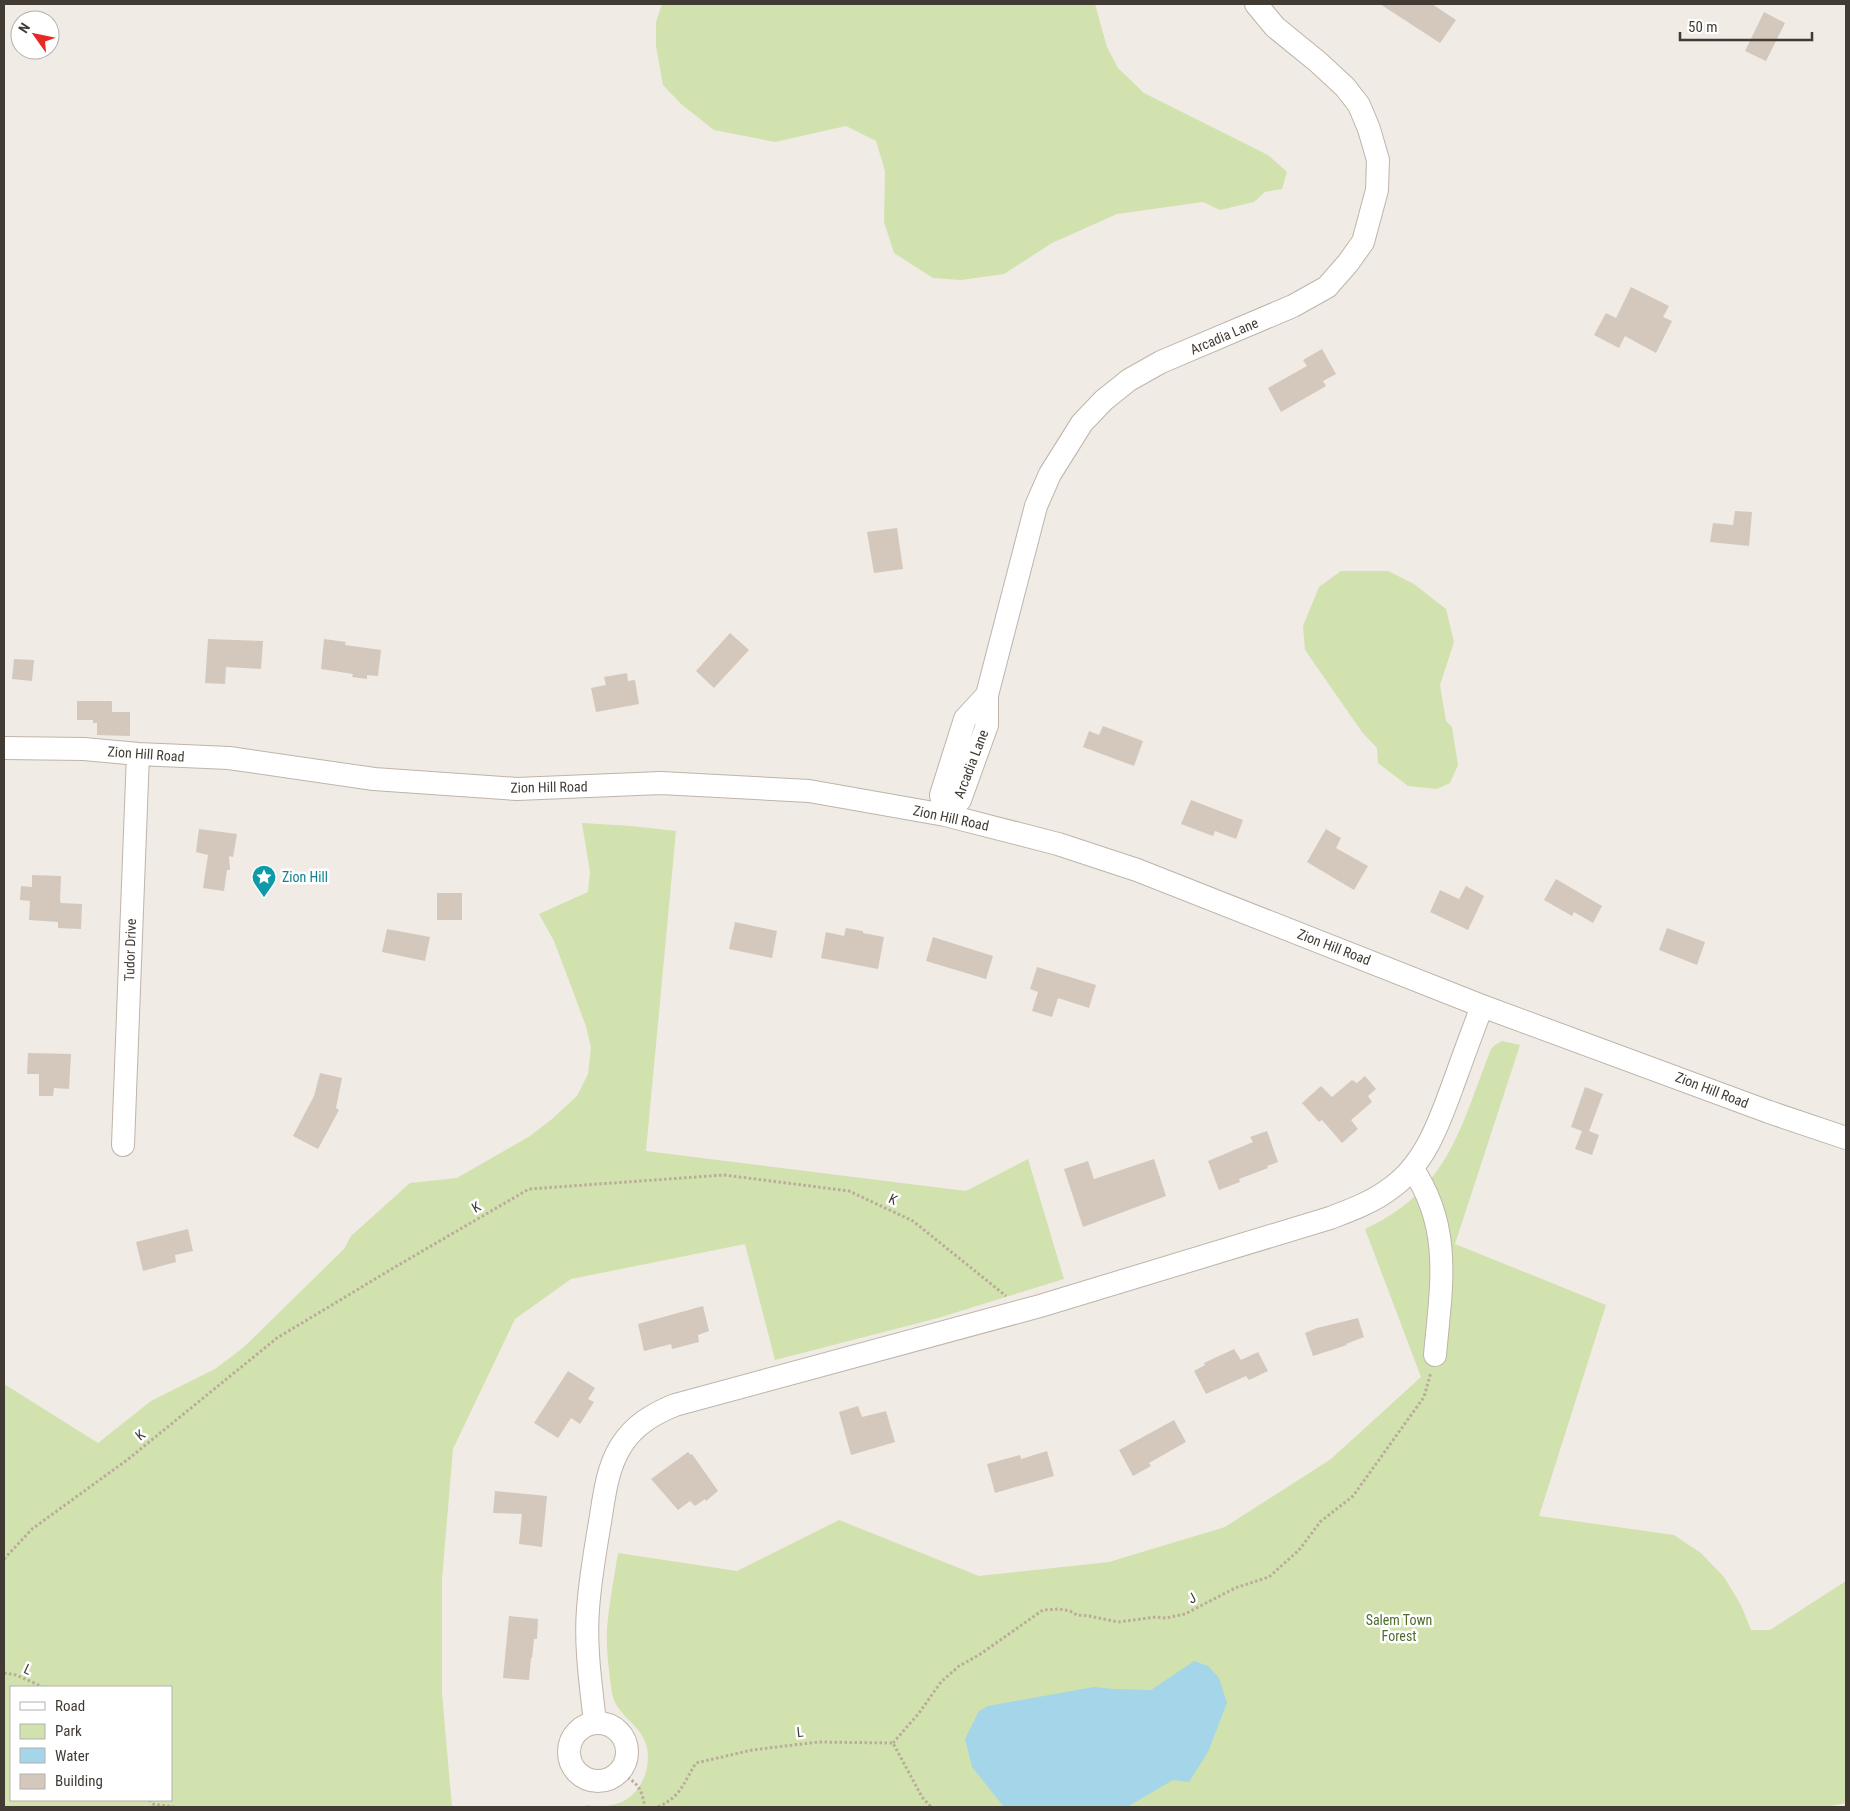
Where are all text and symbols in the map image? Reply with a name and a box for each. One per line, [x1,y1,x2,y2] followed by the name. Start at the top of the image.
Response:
[10,10,60,60] north arrow
[1680,10,1812,42] scale bar
[1688,18,1718,36] text: 50 m
[15,20,33,36] text: N
[1188,314,1261,357] street label: Arcadia Lane
[951,727,992,801] street label: Arcadia Lane
[107,743,185,765] street label: Zion Hill Road
[510,778,588,796] street label: Zion Hill Road
[912,802,990,834] street label: Zion Hill Road
[251,864,277,898] place icon: Zion Hill
[282,869,328,885] place label: Zion Hill
[121,918,139,982] street label: Tudor Drive
[1295,926,1373,968] street label: Zion Hill Road
[1673,1069,1751,1111] street label: Zion Hill Road
[886,1190,900,1208] street label: K
[469,1198,484,1216] street label: K
[132,1426,148,1444] street label: K
[1185,1589,1199,1607] street label: J
[1366,1612,1432,1644] park label: Salem Town Forest
[22,1660,35,1678] street label: L
[10,1686,172,1801] legend
[55,1697,85,1715] text: Road
[55,1722,82,1740] text: Park
[796,1724,804,1740] street label: L
[55,1747,90,1765] text: Water
[55,1772,103,1790] text: Building

